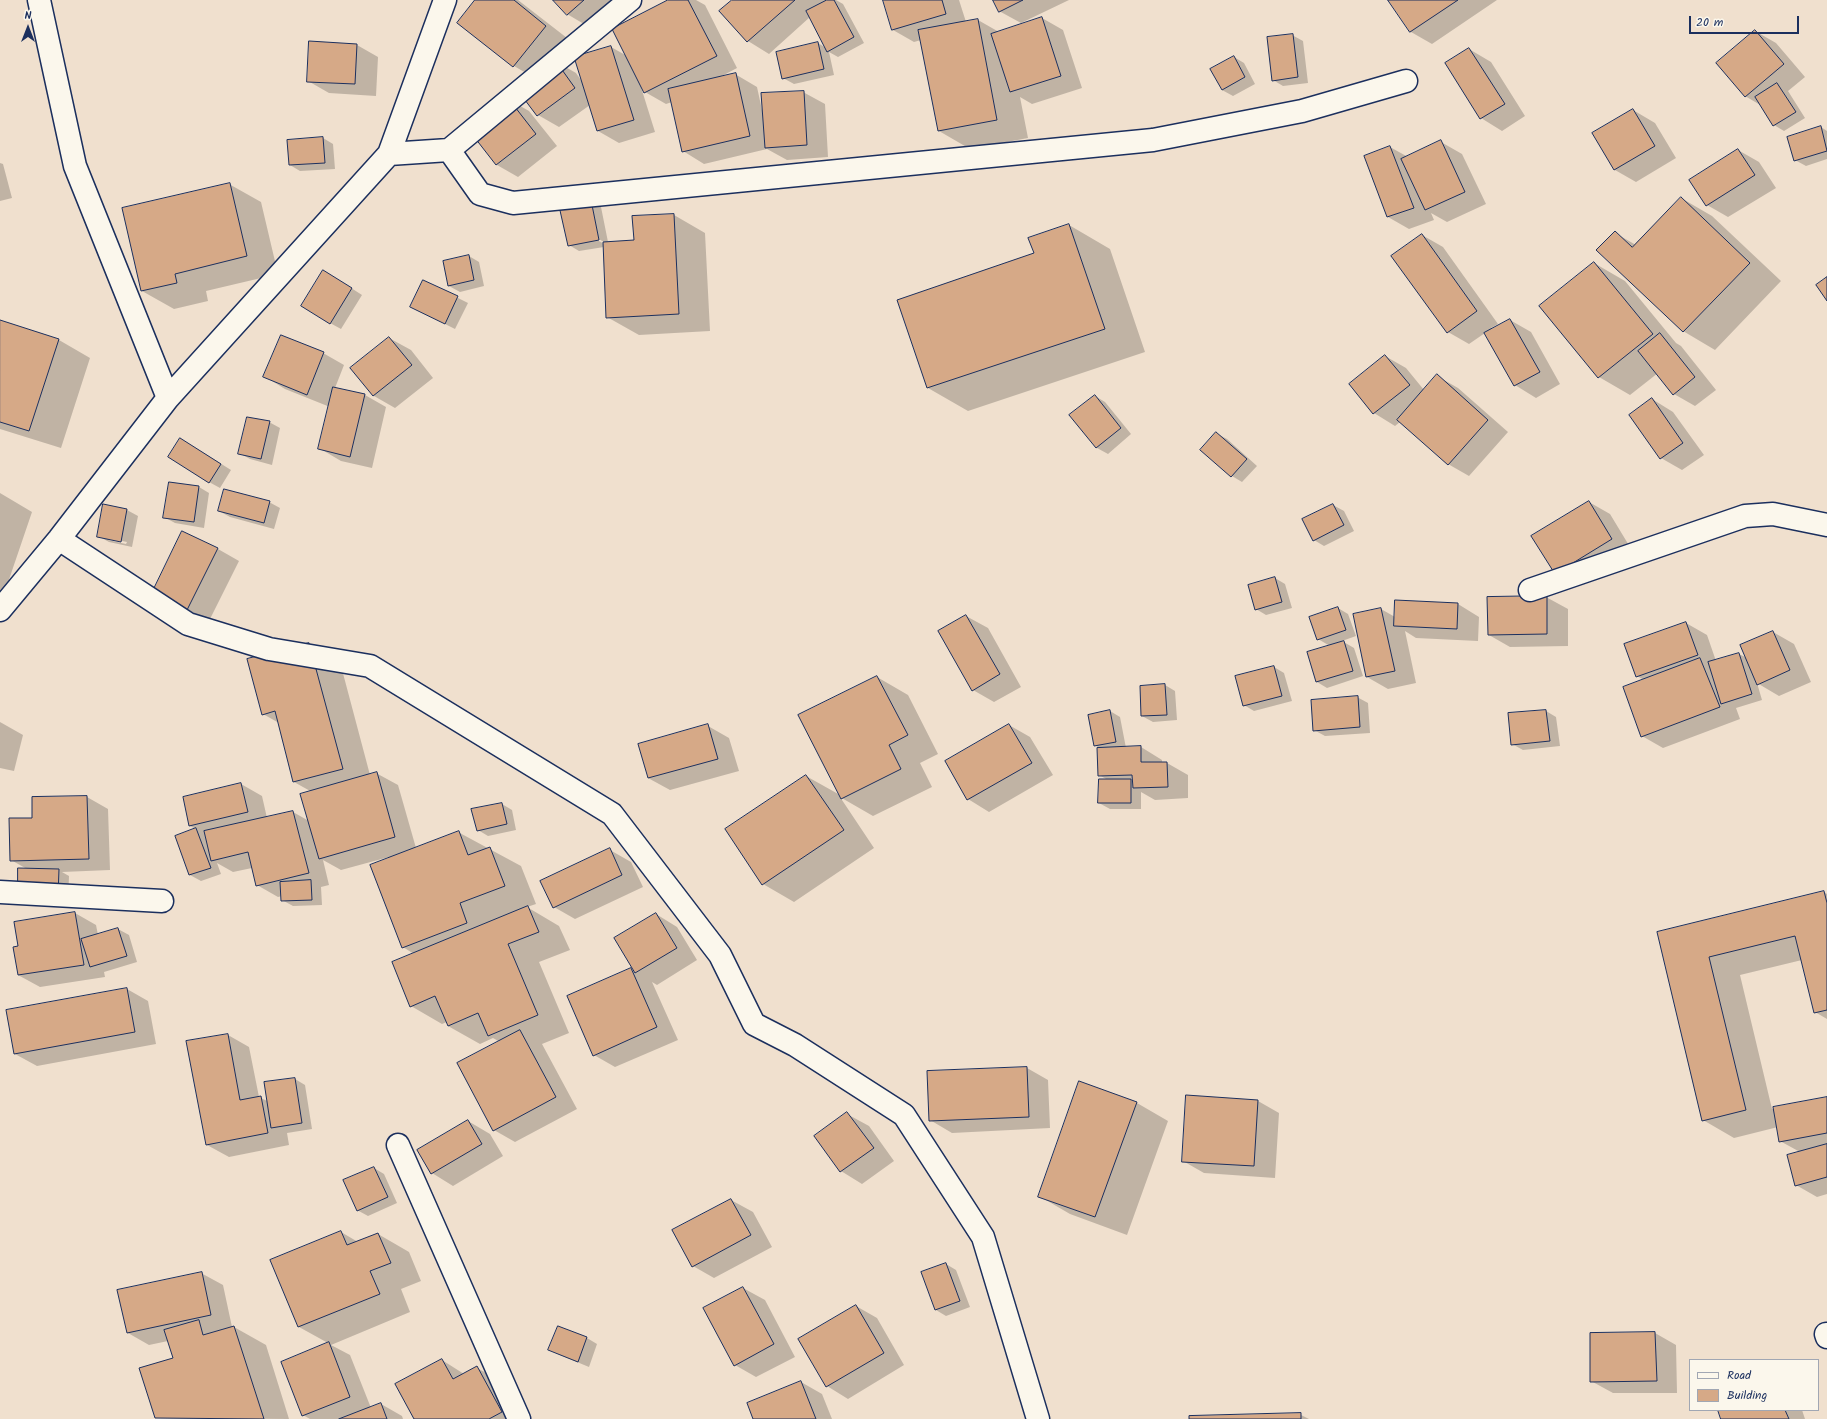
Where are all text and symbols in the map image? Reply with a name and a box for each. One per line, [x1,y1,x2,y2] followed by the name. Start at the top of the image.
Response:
[25,7,31,25] text: N
[8,8,48,48] north arrow
[1691,8,1801,34] scale bar
[1696,13,1723,32] text: 20 m
[1689,1359,1819,1411] legend
[1727,1366,1751,1385] text: Road
[1727,1386,1767,1405] text: Building

